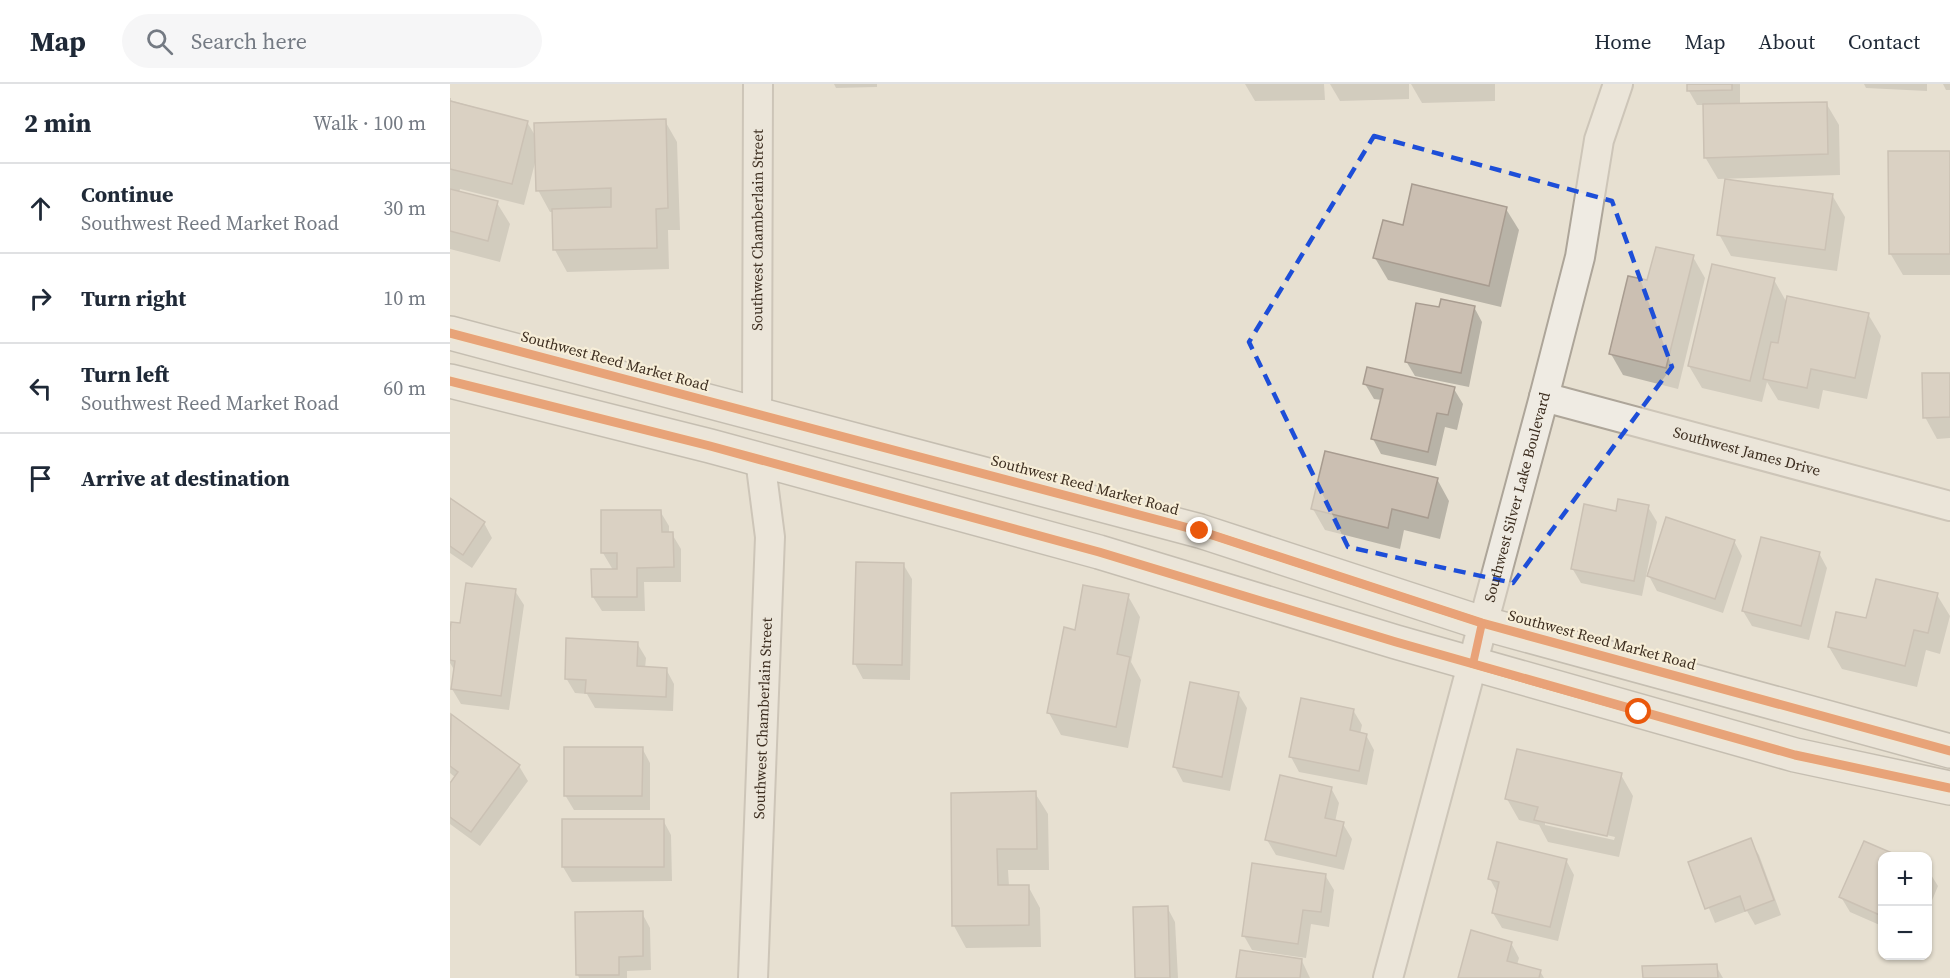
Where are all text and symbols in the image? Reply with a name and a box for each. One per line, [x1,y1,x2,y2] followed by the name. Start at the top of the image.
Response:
[122,14,542,68] search box
[30,22,86,60] text: Map
[143,25,176,58] icon: search
[191,26,307,56] text: Search here
[1594,27,1652,56] text: Home
[1685,27,1726,56] text: Map
[1759,27,1815,56] text: About
[1848,27,1920,56] text: Contact
[24,105,91,141] text: 2 min
[313,109,426,137] text: Walk · 100 m
[746,129,768,331] street label: Southwest Chamberlain Street
[81,179,174,209] text: Continue
[24,192,57,225] icon: ahead
[383,194,426,222] text: 30 m
[81,209,339,237] text: Southwest Reed Market Road
[24,282,57,315] icon: right
[81,283,186,313] text: Turn right
[383,284,426,312] text: 10 m
[519,325,712,396] street label: Southwest Reed Market Road
[81,359,169,389] text: Turn left
[24,372,57,405] icon: left
[383,374,426,402] text: 60 m
[81,389,339,417] text: Southwest Reed Market Road
[1478,389,1555,604] street label: Southwest Silver Lake Boulevard
[1671,421,1823,481] street label: Southwest James Drive
[989,449,1182,520] street label: Southwest Reed Market Road
[24,462,57,495] icon: arrive
[81,463,290,493] text: Arrive at destination
[1186,517,1212,543] route end
[1506,604,1699,675] street label: Southwest Reed Market Road
[748,617,777,819] street label: Southwest Chamberlain Street
[1625,698,1651,724] route start
[1878,852,1932,960] map controls
[1878,852,1932,906] button: +
[1878,906,1932,960] button: −

